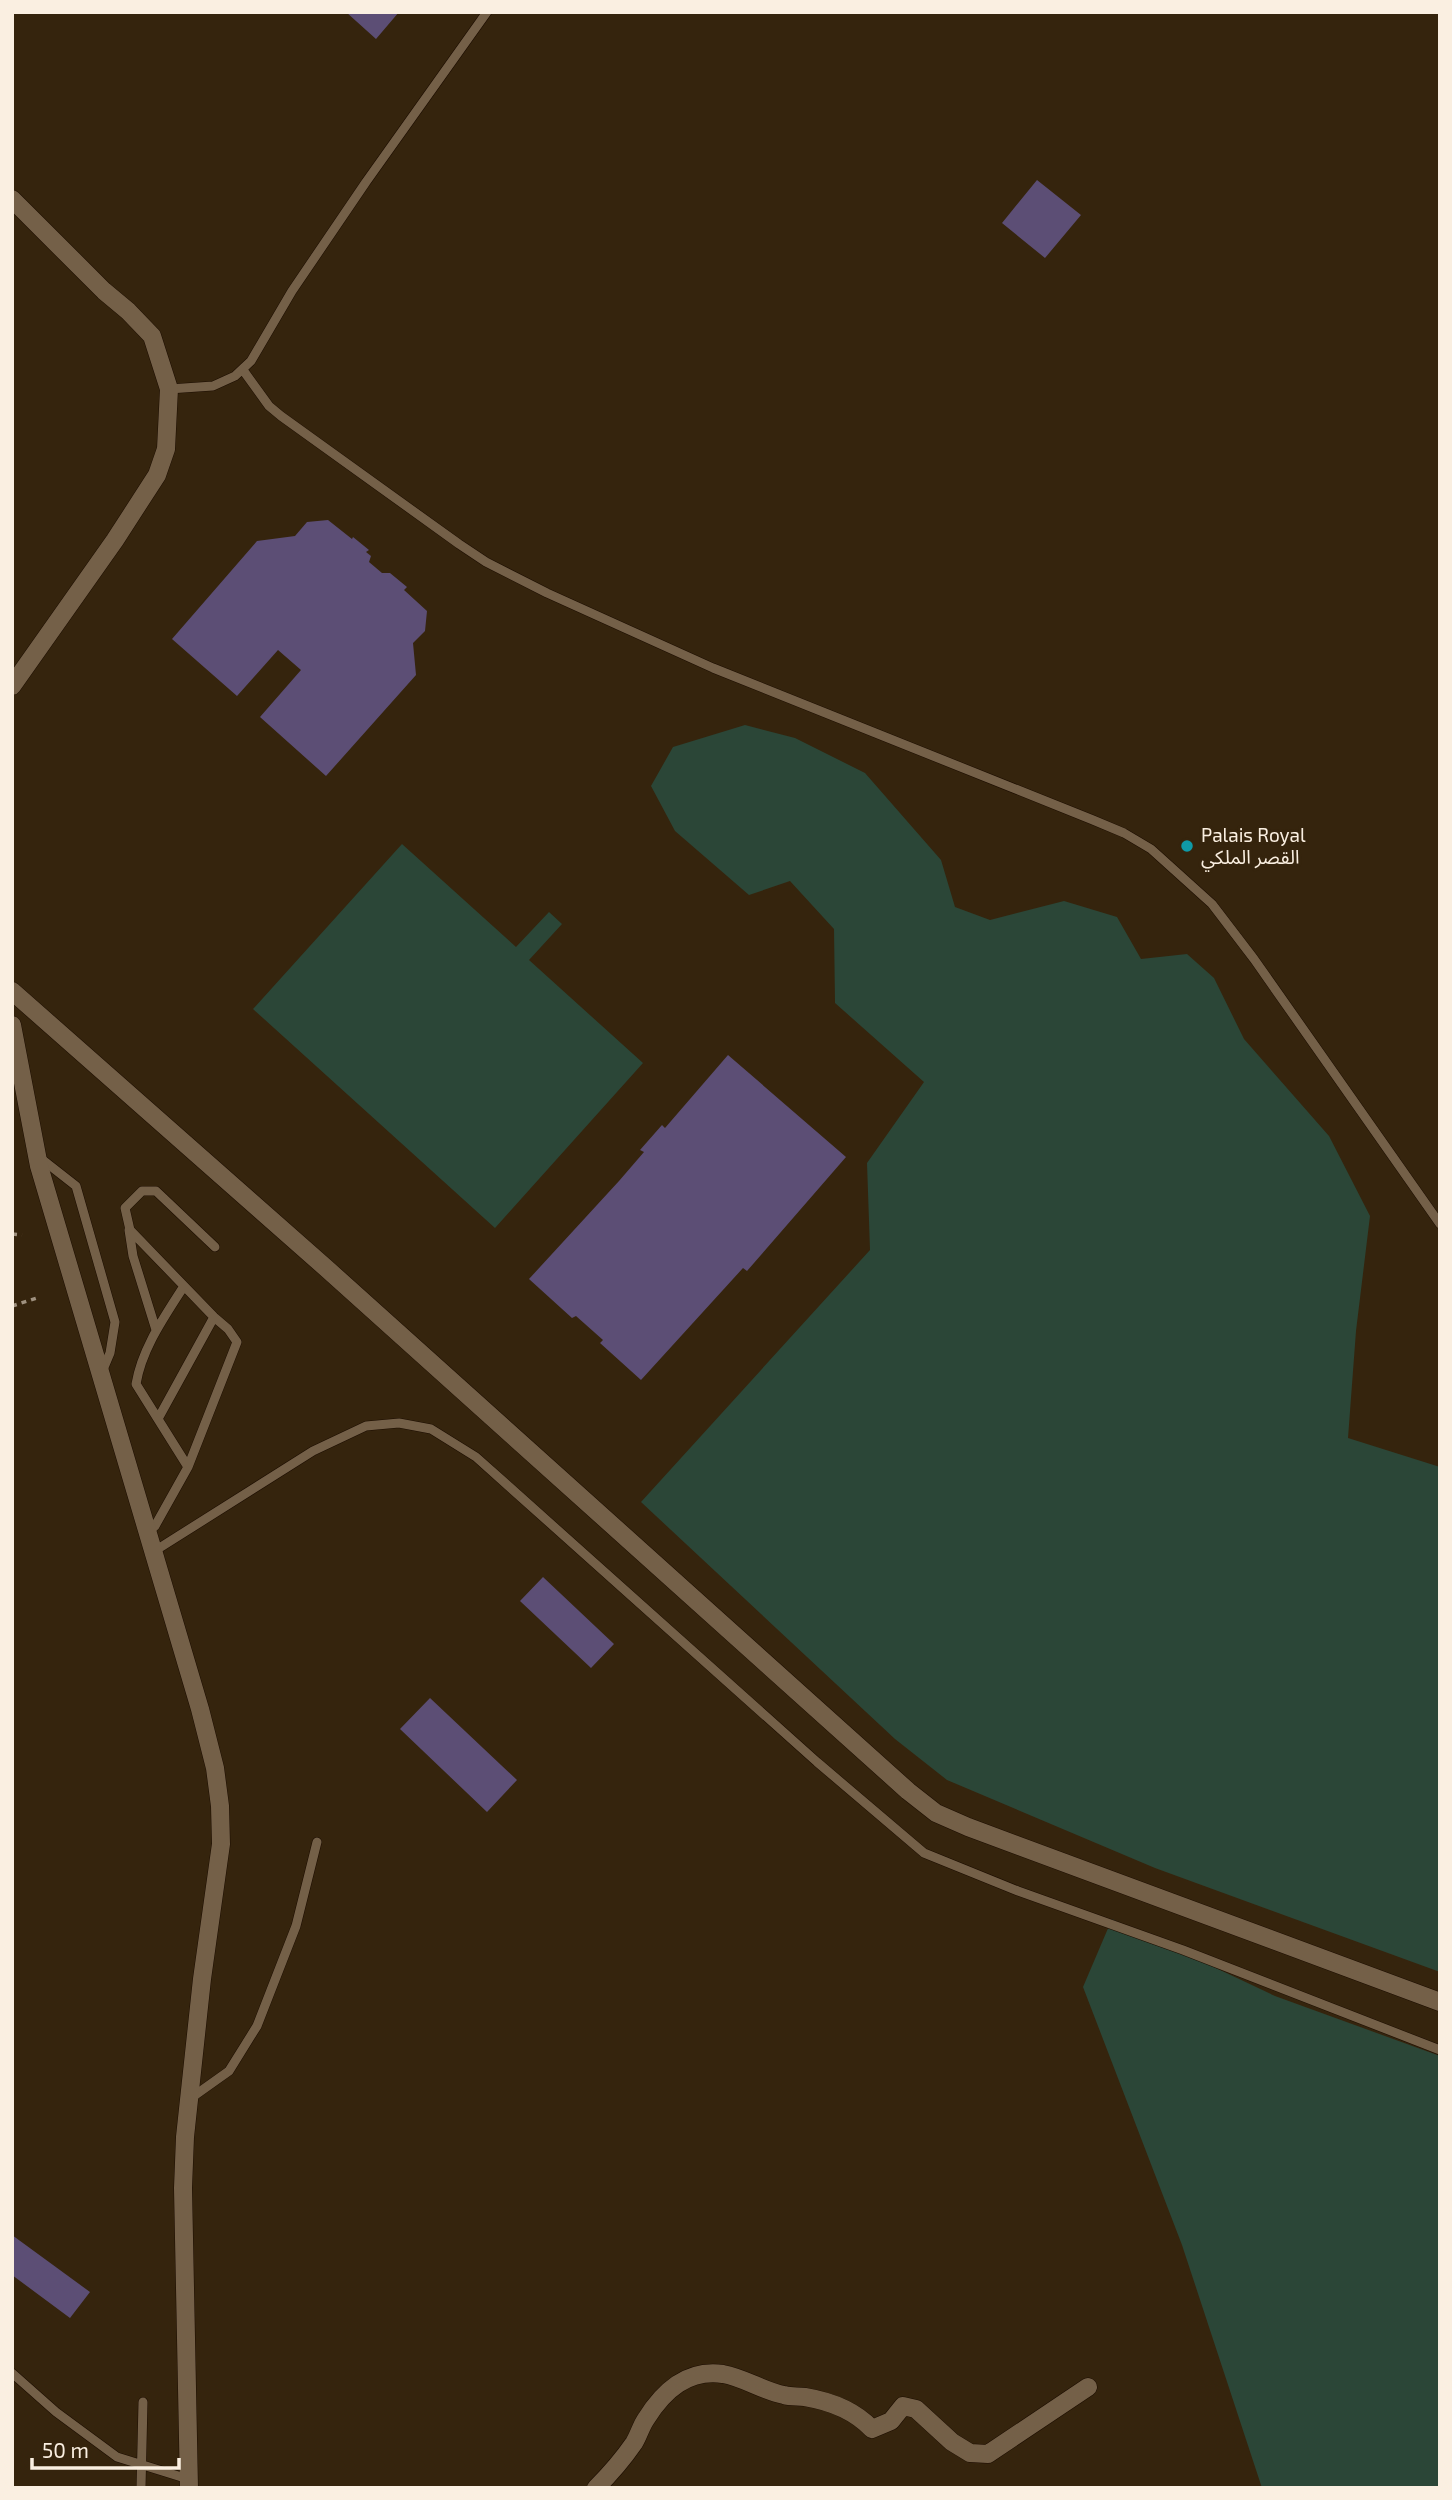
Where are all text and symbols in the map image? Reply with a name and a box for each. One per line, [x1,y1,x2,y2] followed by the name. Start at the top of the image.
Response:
[1201,823,1306,872] place label: Palais Royal القصر الملكي
[1179,838,1195,854] marker: Palais Royal القصر الملكي
[32,2426,178,2470] scale bar
[42,2437,89,2462] text: 50 m

